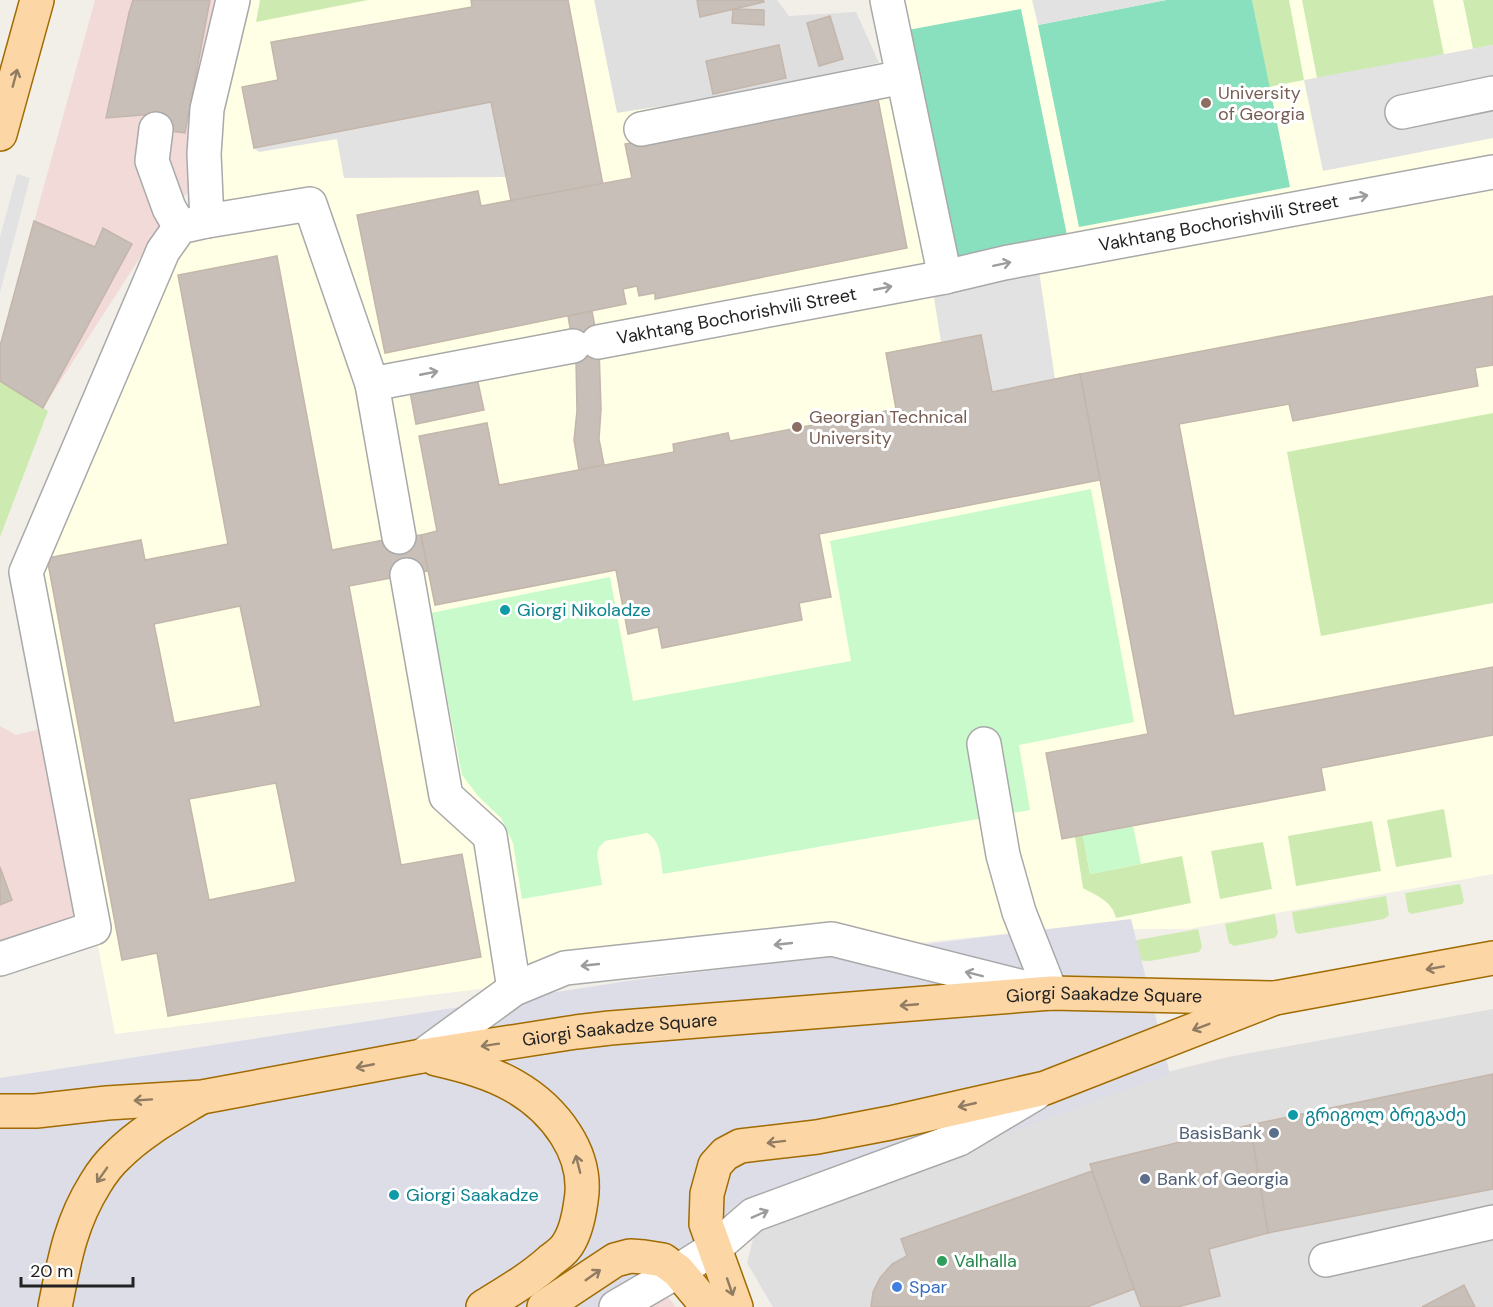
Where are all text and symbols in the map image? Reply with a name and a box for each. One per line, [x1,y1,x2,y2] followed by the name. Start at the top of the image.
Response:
[10,69,22,88] one-way arrow
[1218,81,1305,126] place label: University of Georgia
[1199,96,1213,110] marker: University of Georgia
[1097,189,1341,257] street label: Vakhtang Bochorishvili Street
[1349,191,1369,202] one-way arrow
[992,258,1012,269] one-way arrow
[615,282,858,350] street label: Vakhtang Bochorishvili Street
[872,283,892,294] one-way arrow
[419,367,438,378] one-way arrow
[809,405,967,450] place label: Georgian Technical University
[790,420,804,434] marker: Georgian Technical University
[517,598,651,622] place label: Giorgi Nikoladze
[498,603,512,617] marker: Giorgi Nikoladze
[774,939,794,950] one-way arrow
[580,960,600,971] one-way arrow
[1426,963,1446,974] one-way arrow
[965,968,984,980] one-way arrow
[1005,981,1202,1009] street label: Giorgi Saakadze Square
[899,999,919,1010] one-way arrow
[520,1008,718,1052] street label: Giorgi Saakadze Square
[1192,1022,1211,1033] one-way arrow
[481,1040,500,1051] one-way arrow
[356,1061,375,1072] one-way arrow
[134,1095,154,1106] one-way arrow
[958,1100,977,1112] one-way arrow
[1305,1103,1466,1127] place label: გრიგოლ ბრეგაძე
[1286,1108,1300,1122] marker: გრიგოლ ბრეგაძე
[1179,1121,1262,1145] place label: BasisBank
[1267,1126,1281,1140] marker: BasisBank
[766,1137,786,1148] one-way arrow
[572,1155,584,1174] one-way arrow
[96,1166,108,1183] one-way arrow
[1157,1167,1289,1191] place label: Bank of Georgia
[1138,1172,1152,1186] marker: Bank of Georgia
[406,1183,539,1207] place label: Giorgi Saakadze
[387,1188,401,1202] marker: Giorgi Saakadze
[750,1207,768,1219] one-way arrow
[954,1249,1017,1273] place label: Valhalla
[21,1250,134,1288] scale bar
[935,1254,949,1268] marker: Valhalla
[30,1259,73,1283] text: 20 m
[584,1269,601,1281] one-way arrow
[909,1275,947,1299] place label: Spar
[725,1277,736,1296] one-way arrow
[890,1280,904,1294] marker: Spar

